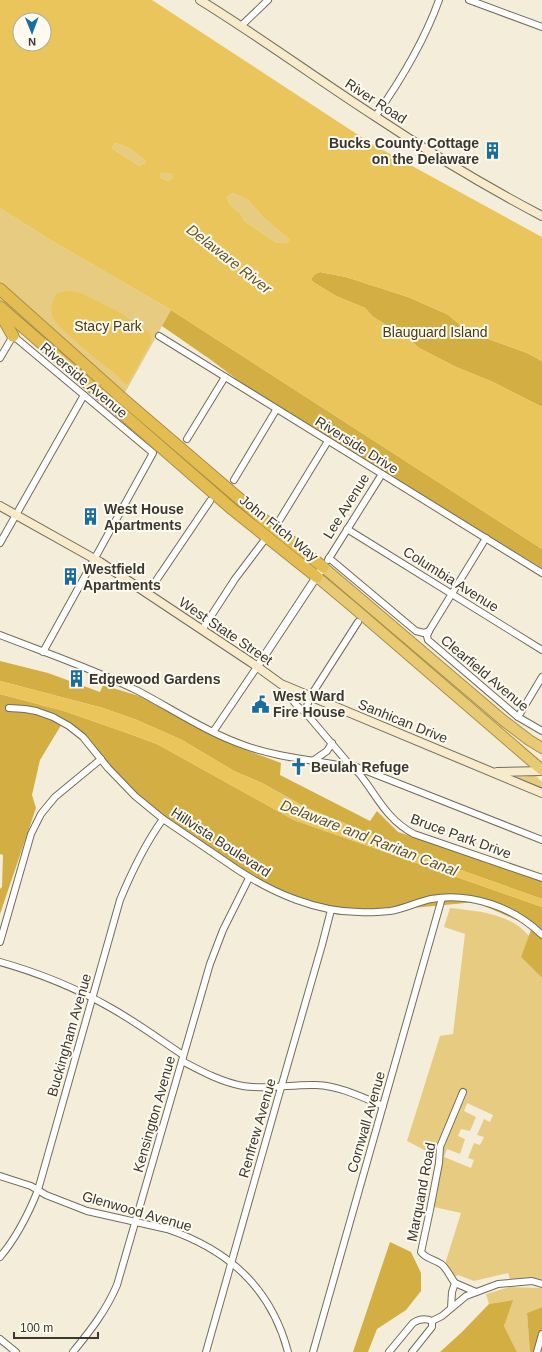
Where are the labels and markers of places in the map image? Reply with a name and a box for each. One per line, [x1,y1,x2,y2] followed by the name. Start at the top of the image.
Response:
[329,135,479,167] place label: Bucks County Cottage on the Delaware
[482,141,502,161] building icon: Bucks County Cottage on the Delaware
[104,501,184,533] place label: West House Apartments
[81,507,101,527] building icon: West House Apartments
[83,561,161,593] place label: Westfield Apartments
[60,567,80,587] building icon: Westfield Apartments
[66,669,86,689] building icon: Edgewood Gardens
[89,671,221,687] place label: Edgewood Gardens
[273,688,346,720] place label: West Ward Fire House
[250,694,270,714] public building icon: West Ward Fire House
[288,757,308,777] church icon: Beulah Refuge
[311,759,409,775] place label: Beulah Refuge

